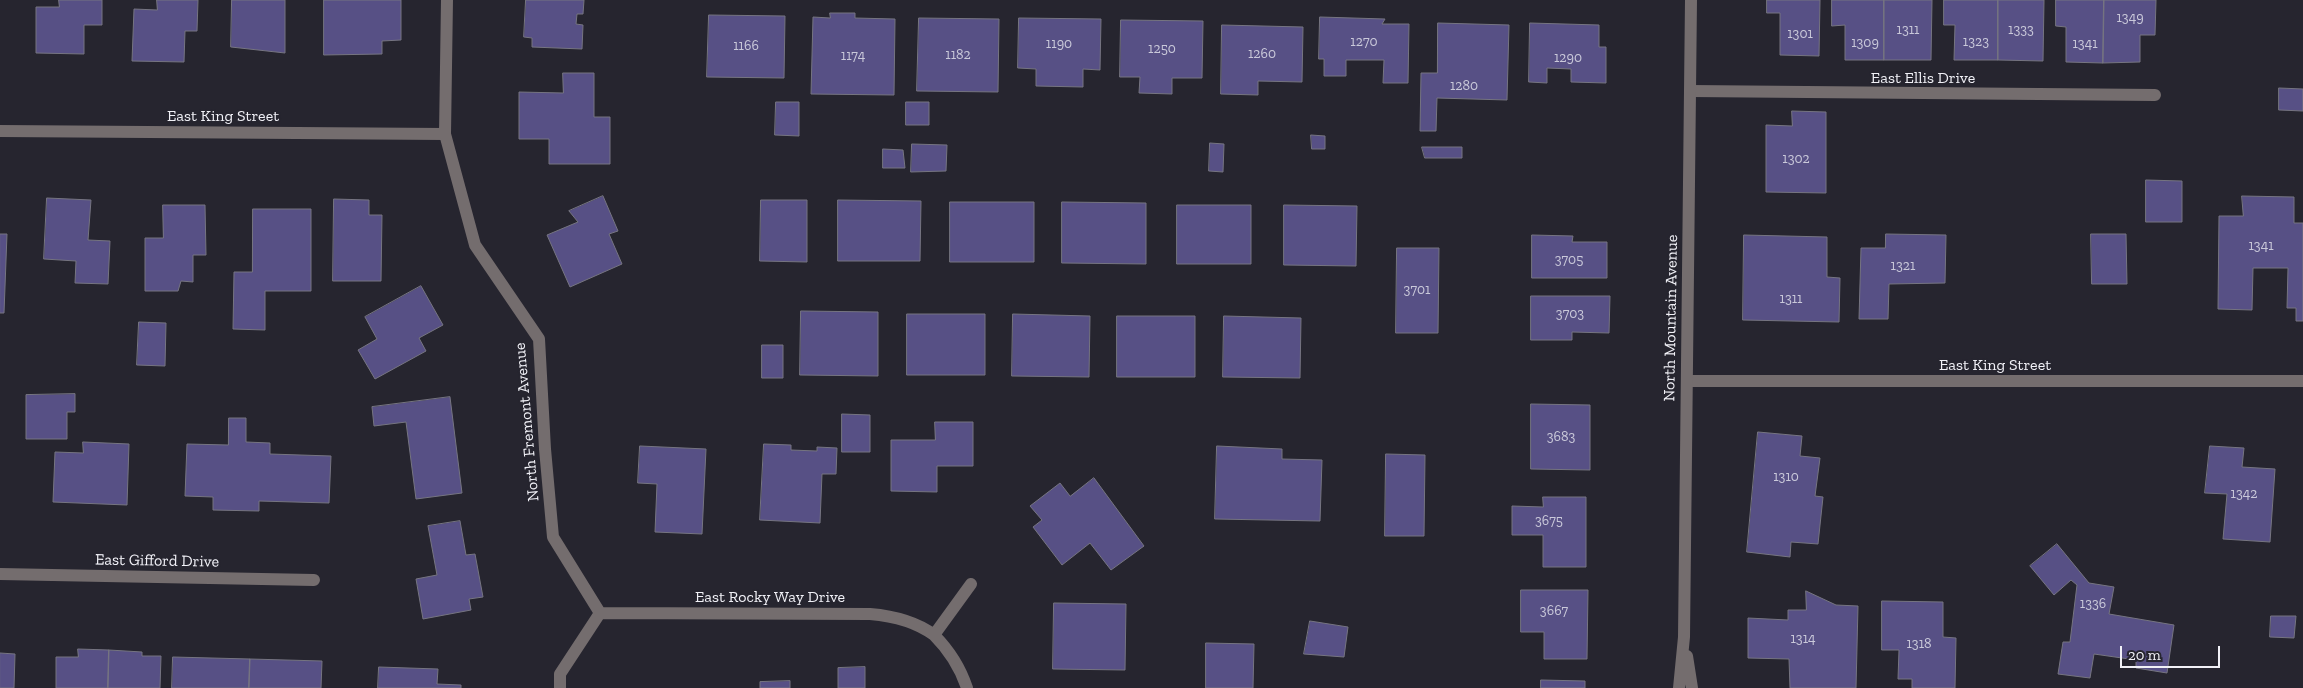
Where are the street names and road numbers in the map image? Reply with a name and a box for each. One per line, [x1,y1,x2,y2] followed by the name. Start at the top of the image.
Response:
[1871,68,1975,88] street label: East Ellis Drive
[167,106,279,126] street label: East King Street
[1660,235,1682,401] street label: North Mountain Avenue
[510,342,544,502] street label: North Fremont Avenue
[1939,355,2051,375] street label: East King Street
[95,550,219,572] street label: East Gifford Drive
[695,587,845,607] street label: East Rocky Way Drive

